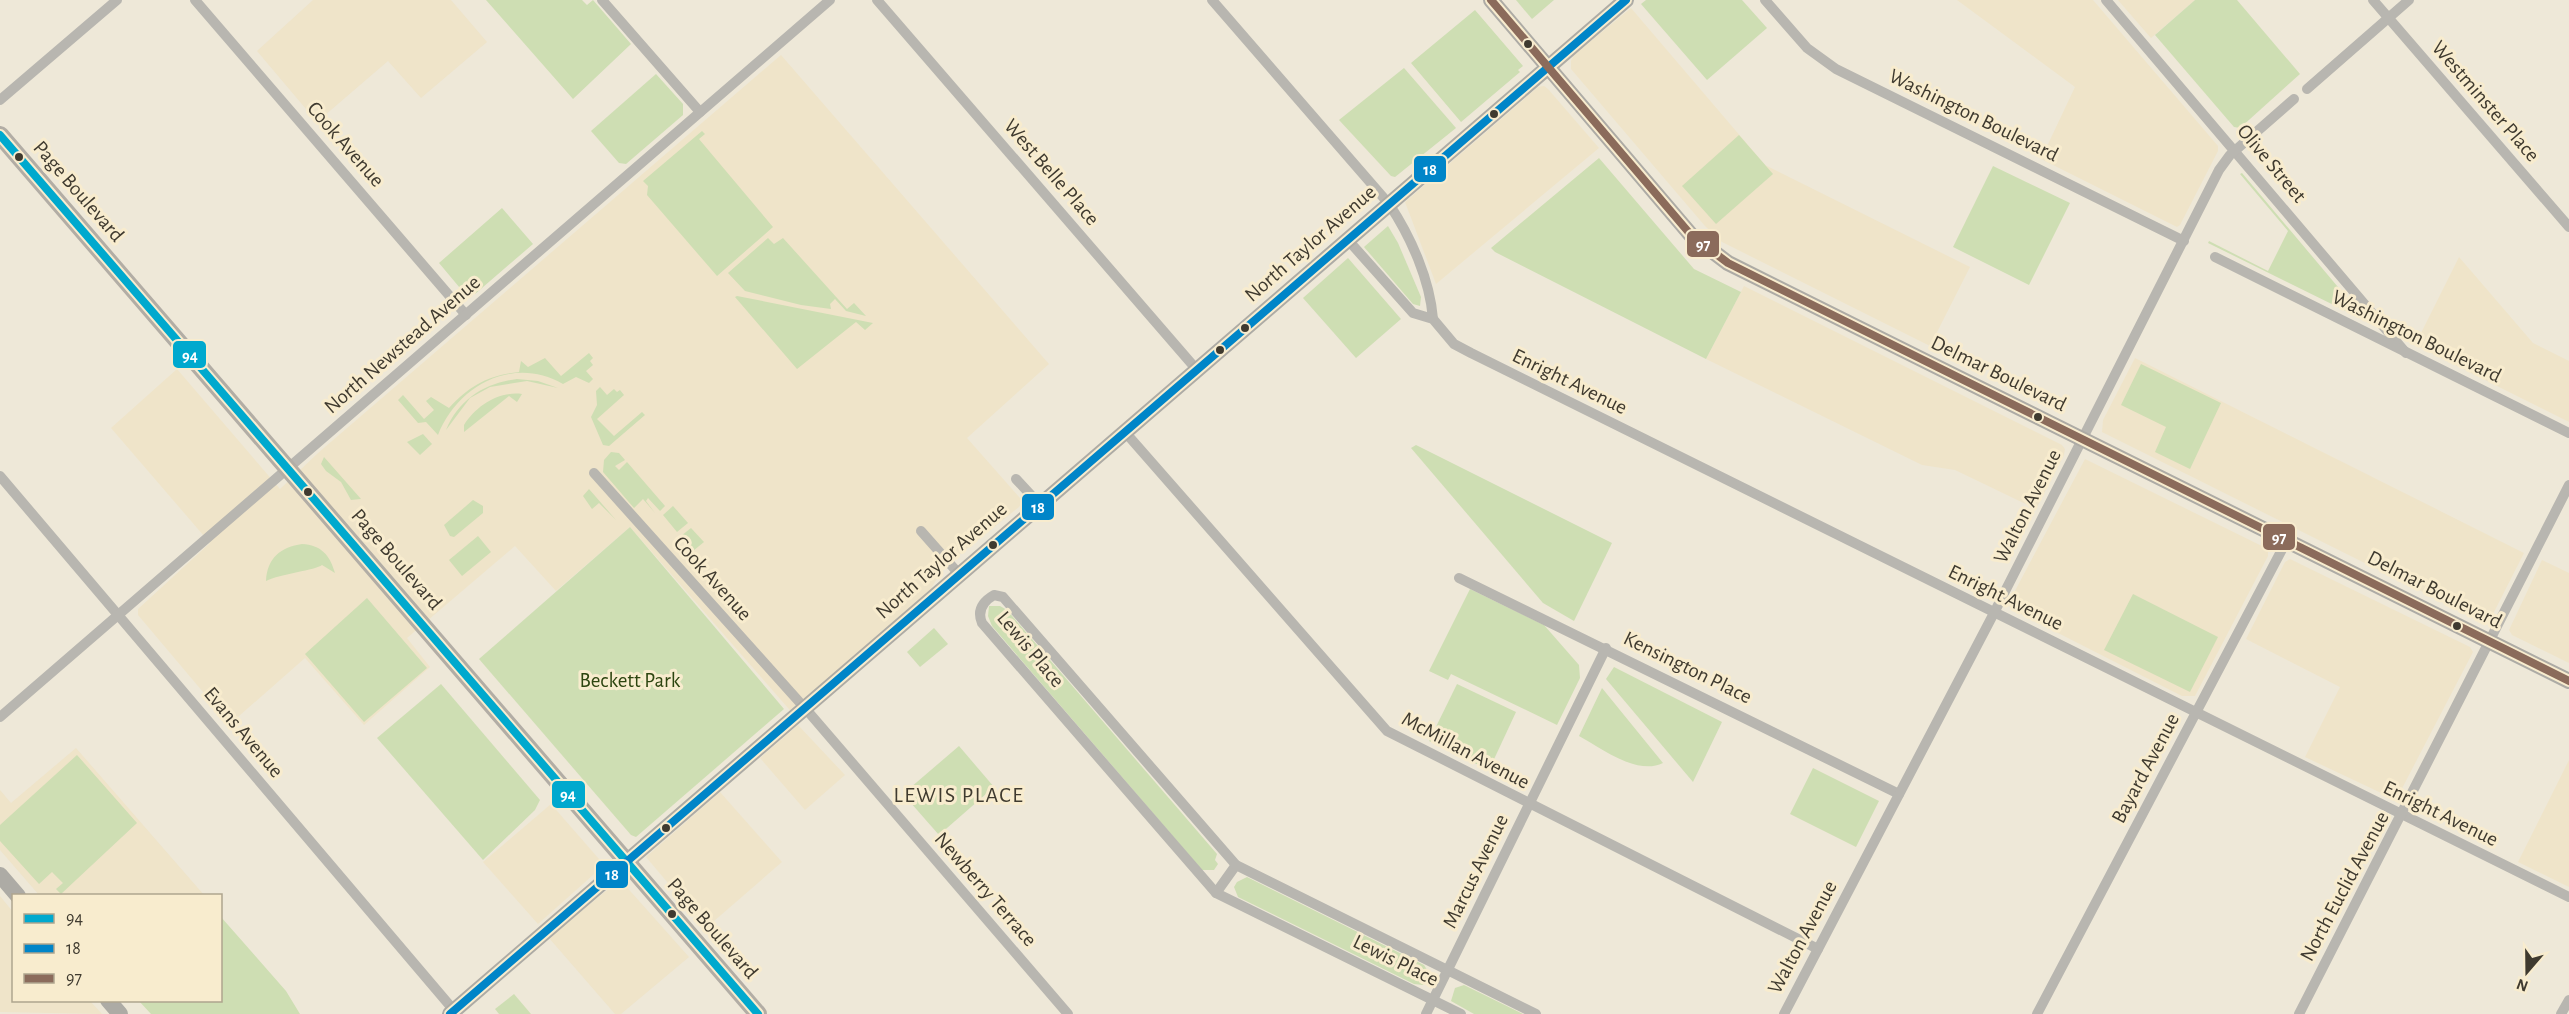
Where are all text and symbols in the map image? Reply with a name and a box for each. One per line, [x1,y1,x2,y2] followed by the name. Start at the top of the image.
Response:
[2428,37,2544,166] street label: Westminster Place
[1522,38,1534,50] unlabelled marker
[1886,65,2062,166] street label: Washington Boulevard
[303,98,388,191] street label: Cook Avenue
[1488,108,1500,120] unlabelled marker
[1000,115,1103,230] street label: West Belle Place
[2233,120,2310,207] street label: Olive Street
[29,137,128,246] street label: Page Boulevard
[13,151,25,163] unlabelled marker
[1413,155,1447,183] line badge: 18
[1423,162,1437,178] text: 18
[1241,181,1380,306] street label: North Taylor Avenue
[1686,230,1720,258] line badge: 97
[1696,237,1710,253] text: 97
[320,271,484,417] street label: North Newstead Avenue
[2329,286,2505,387] street label: Washington Boulevard
[1239,322,1251,334] unlabelled marker
[1928,332,2070,415] street label: Delmar Boulevard
[172,340,207,369] line badge: 94
[1214,344,1226,356] unlabelled marker
[1509,345,1631,418] street label: Enright Avenue
[182,348,198,364] text: 94
[2032,411,2044,423] unlabelled marker
[1990,446,2065,566] street label: Walton Avenue
[302,486,314,498] unlabelled marker
[1021,493,1055,521] line badge: 18
[872,498,1011,623] street label: North Taylor Avenue
[1031,500,1045,516] text: 18
[347,505,446,614] street label: Page Boulevard
[2262,523,2296,551] line badge: 97
[2272,530,2286,546] text: 97
[670,532,756,625] street label: Cook Avenue
[987,539,999,551] unlabelled marker
[2364,547,2505,632] street label: Delmar Boulevard
[1945,561,2067,634] street label: Enright Avenue
[993,607,1068,691] street label: Lewis Place
[2451,620,2463,632] unlabelled marker
[1620,627,1755,708] street label: Kensington Place
[580,670,681,691] park label: Beckett Park
[200,683,287,782] street label: Evans Avenue
[1398,708,1533,793] street label: McMillan Avenue
[2108,710,2183,827] street label: Bayard Avenue
[2380,777,2502,850] street label: Enright Avenue
[551,780,586,809] line badge: 94
[894,784,1024,806] district label: LEWIS PLACE
[560,787,576,803] text: 94
[2296,808,2393,965] street label: North Euclid Avenue
[1439,811,1512,931] street label: Marcus Avenue
[660,822,672,834] unlabelled marker
[931,828,1041,951] street label: Newberry Terrace
[595,860,629,889] line badge: 18
[605,867,619,883] text: 18
[663,874,762,983] street label: Page Boulevard
[1764,877,1841,997] street label: Walton Avenue
[12,894,222,1002] legend
[666,908,678,920] unlabelled marker
[66,910,83,928] text: 94
[1350,931,1442,990] street label: Lewis Place
[66,940,81,958] text: 18
[2497,942,2557,1002] north arrow
[66,970,82,988] text: 97
[2514,976,2530,995] text: N

